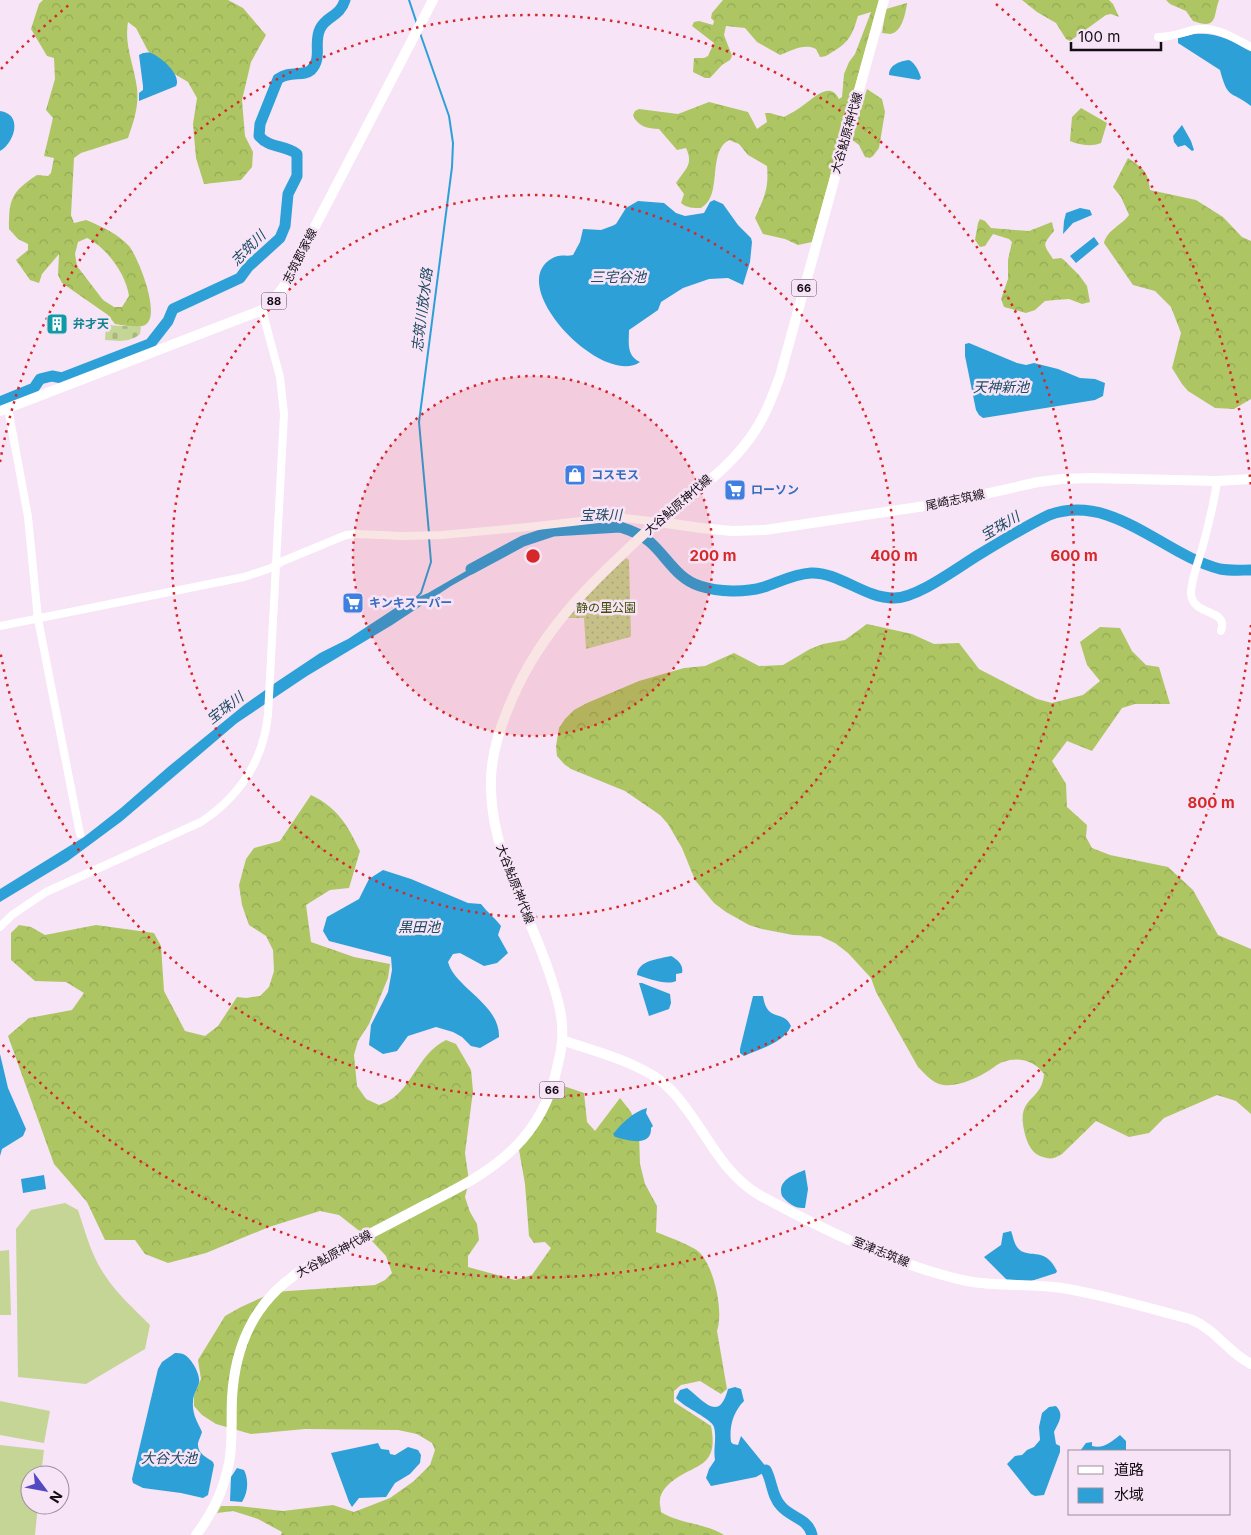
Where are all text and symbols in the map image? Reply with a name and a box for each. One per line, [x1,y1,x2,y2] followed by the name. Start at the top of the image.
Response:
[1071,20,1161,52] scale bar
[1078,27,1120,46] text: 100 m
[828,90,865,175] street label: 大谷鮎原神代線
[227,225,270,269] water label: 志筑川
[279,226,320,286] street label: 志筑郡家線
[408,266,435,353] water label: 志筑川放水路
[590,268,648,285] water label: 三宅谷池
[792,280,816,296] road number: 66
[262,292,286,310] road number: 88
[45,312,69,336] building icon: 弁才天
[73,316,109,331] place label: 弁才天
[973,378,1031,395] water label: 天神新池
[563,463,587,487] shop icon: コスモス
[591,467,639,482] place label: コスモス
[641,471,714,538] street label: 大谷鮎原神代線
[723,478,747,502] supermarket icon: ローソン
[751,482,799,497] place label: ローソン
[924,486,986,513] street label: 尾崎志筑線
[580,506,624,523] water label: 宝珠川
[977,507,1024,543] water label: 宝珠川
[690,546,736,565] text: 200 m
[870,546,918,565] text: 400 m
[1050,546,1098,565] text: 600 m
[524,547,542,565] centre of rings
[341,591,365,615] supermarket icon: キンキスーパー
[369,595,452,610] place label: キンキスーパー
[576,600,636,615] park label: 静の里公園
[203,687,248,727] water label: 宝珠川
[1187,793,1235,812] text: 800 m
[493,842,538,926] street label: 大谷鮎原神代線
[398,918,442,935] water label: 黒田池
[540,1082,564,1098] road number: 66
[293,1227,374,1280] street label: 大谷鮎原神代線
[851,1233,912,1270] street label: 室津志筑線
[141,1449,199,1466] water label: 大谷大池
[1068,1450,1231,1515] legend
[1114,1460,1144,1479] text: 道路
[20,1465,70,1515] north arrow
[1114,1485,1144,1504] text: 水域
[46,1488,66,1506] text: N

